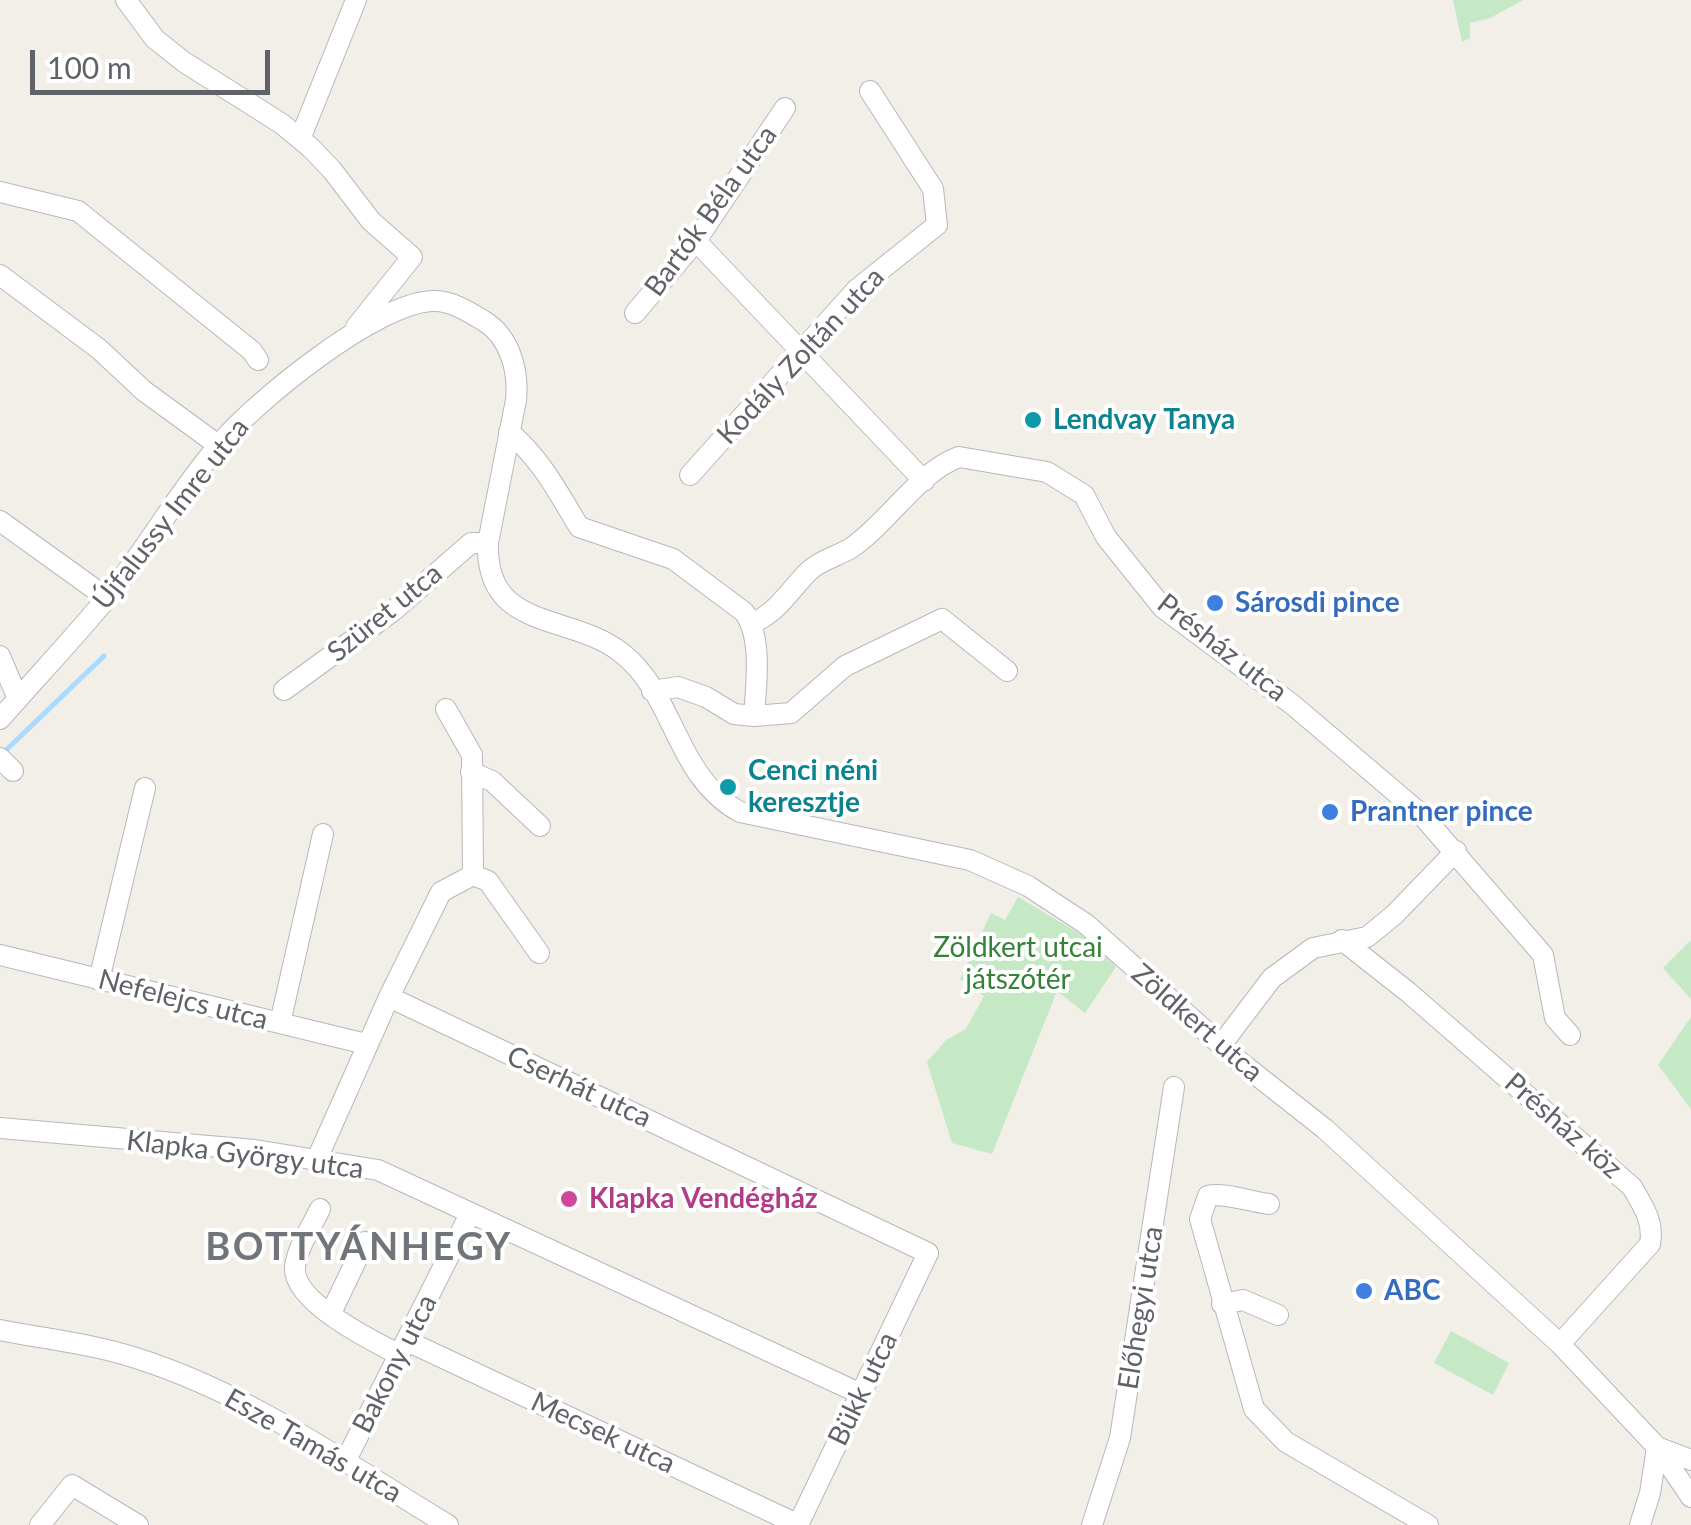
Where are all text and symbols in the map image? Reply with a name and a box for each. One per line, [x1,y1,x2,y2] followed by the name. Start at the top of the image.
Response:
[35,30,275,92] scale bar
[47,49,132,85] text: 100 m
[638,119,784,303] street label: Bartók Béla utca
[710,261,892,451] street label: Kodály Zoltán utca
[1053,403,1235,437] place label: Lendvay Tanya
[1022,409,1044,431] marker: Lendvay Tanya
[86,412,256,616] street label: Újfalussy Imre utca
[321,557,449,669] street label: Szüret utca
[1235,586,1400,620] place label: Sárosdi pince
[1150,587,1294,709] street label: Présház utca
[1204,592,1226,614] marker: Sárosdi pince
[748,754,878,820] place label: Cenci néni keresztje
[717,776,739,798] marker: Cenci néni keresztje
[1350,795,1533,829] place label: Prantner pince
[1319,801,1341,823] marker: Prantner pince
[933,931,1103,997] park label: Zöldkert utcai játszótér
[1125,957,1269,1089] street label: Zöldkert utca
[95,963,271,1037] street label: Nefelejcs utca
[502,1039,656,1135] street label: Cserhát utca
[1498,1066,1628,1186] street label: Présház köz
[124,1124,366,1186] street label: Klapka György utca
[589,1182,818,1216] place label: Klapka Vendégház
[558,1188,580,1210] marker: Klapka Vendégház
[1112,1224,1170,1392] street label: Előhegyi utca
[205,1225,513,1271] district label: BOTTYÁNHEGY
[1384,1274,1440,1308] place label: ABC
[1353,1280,1375,1302] marker: ABC
[346,1289,444,1439] street label: Bakony utca
[821,1327,905,1451] street label: Bükk utca
[219,1382,407,1510] street label: Esze Tamás utca
[526,1385,680,1481] street label: Mecsek utca

